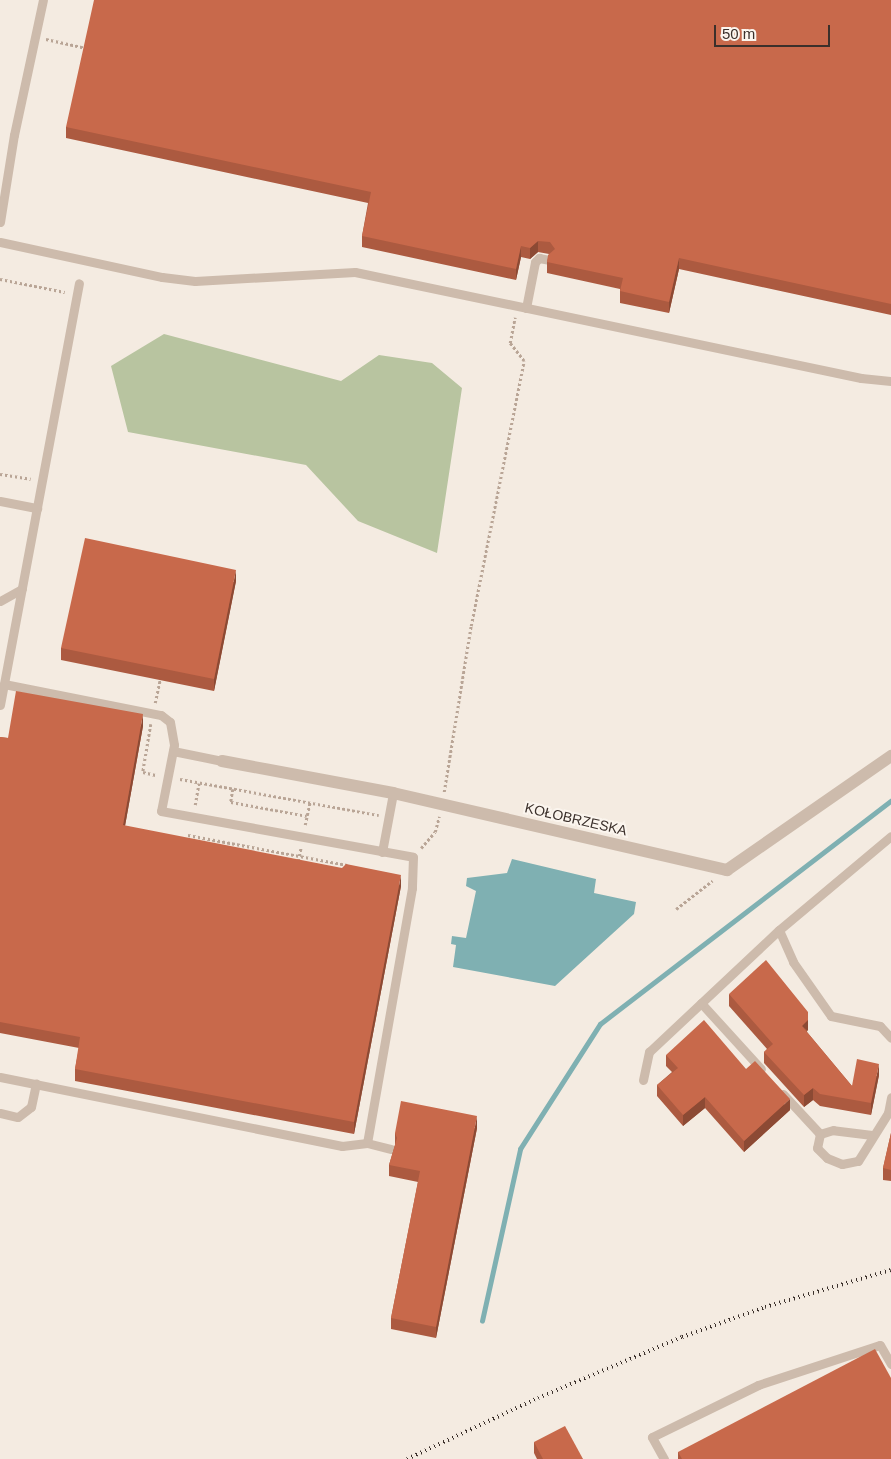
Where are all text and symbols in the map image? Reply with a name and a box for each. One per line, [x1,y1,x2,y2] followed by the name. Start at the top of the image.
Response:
[716,15,832,47] scale bar
[722,25,755,42] text: 50 m
[523,799,629,839] street label: KOŁOBRZESKA

